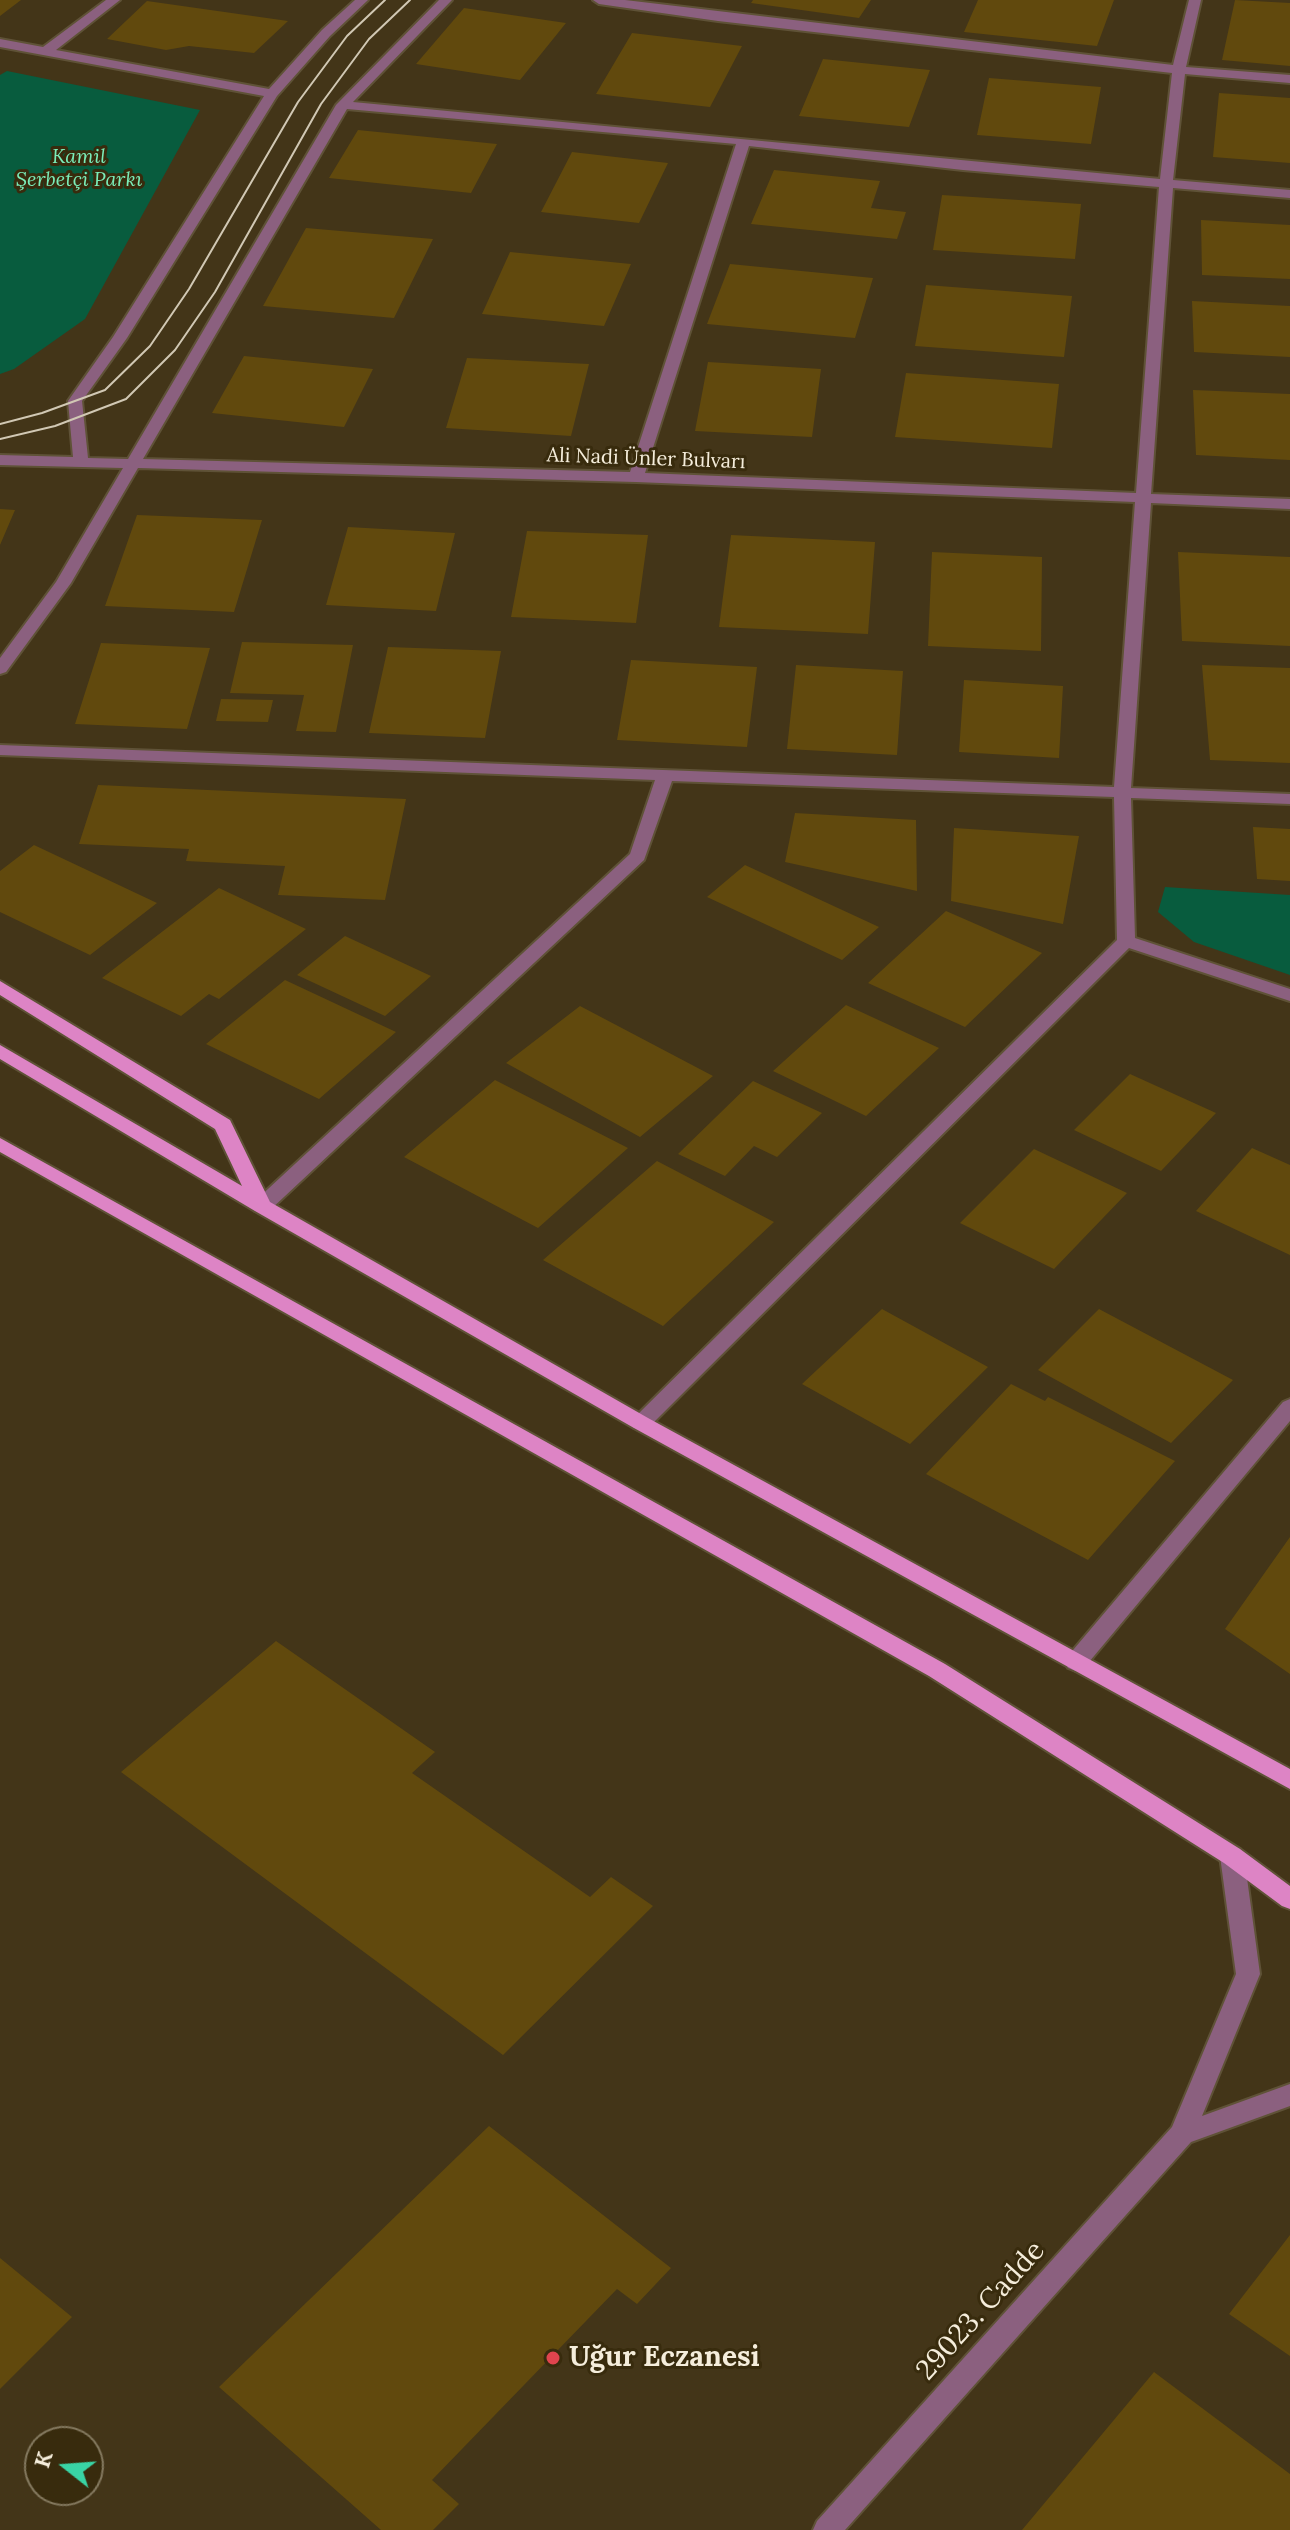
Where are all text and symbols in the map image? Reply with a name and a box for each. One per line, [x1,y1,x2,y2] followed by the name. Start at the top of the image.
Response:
[16,145,142,192] park label: Kamil Şerbetçi Parkı
[546,444,746,474] street label: Ali Nadi Ünler Bulvarı
[910,2235,1052,2387] street label: 29023. Cadde
[569,2341,760,2375] place label: Uğur Eczanesi
[544,2349,562,2367] marker: Uğur Eczanesi
[24,2426,104,2506] north arrow
[27,2448,59,2471] text: K

